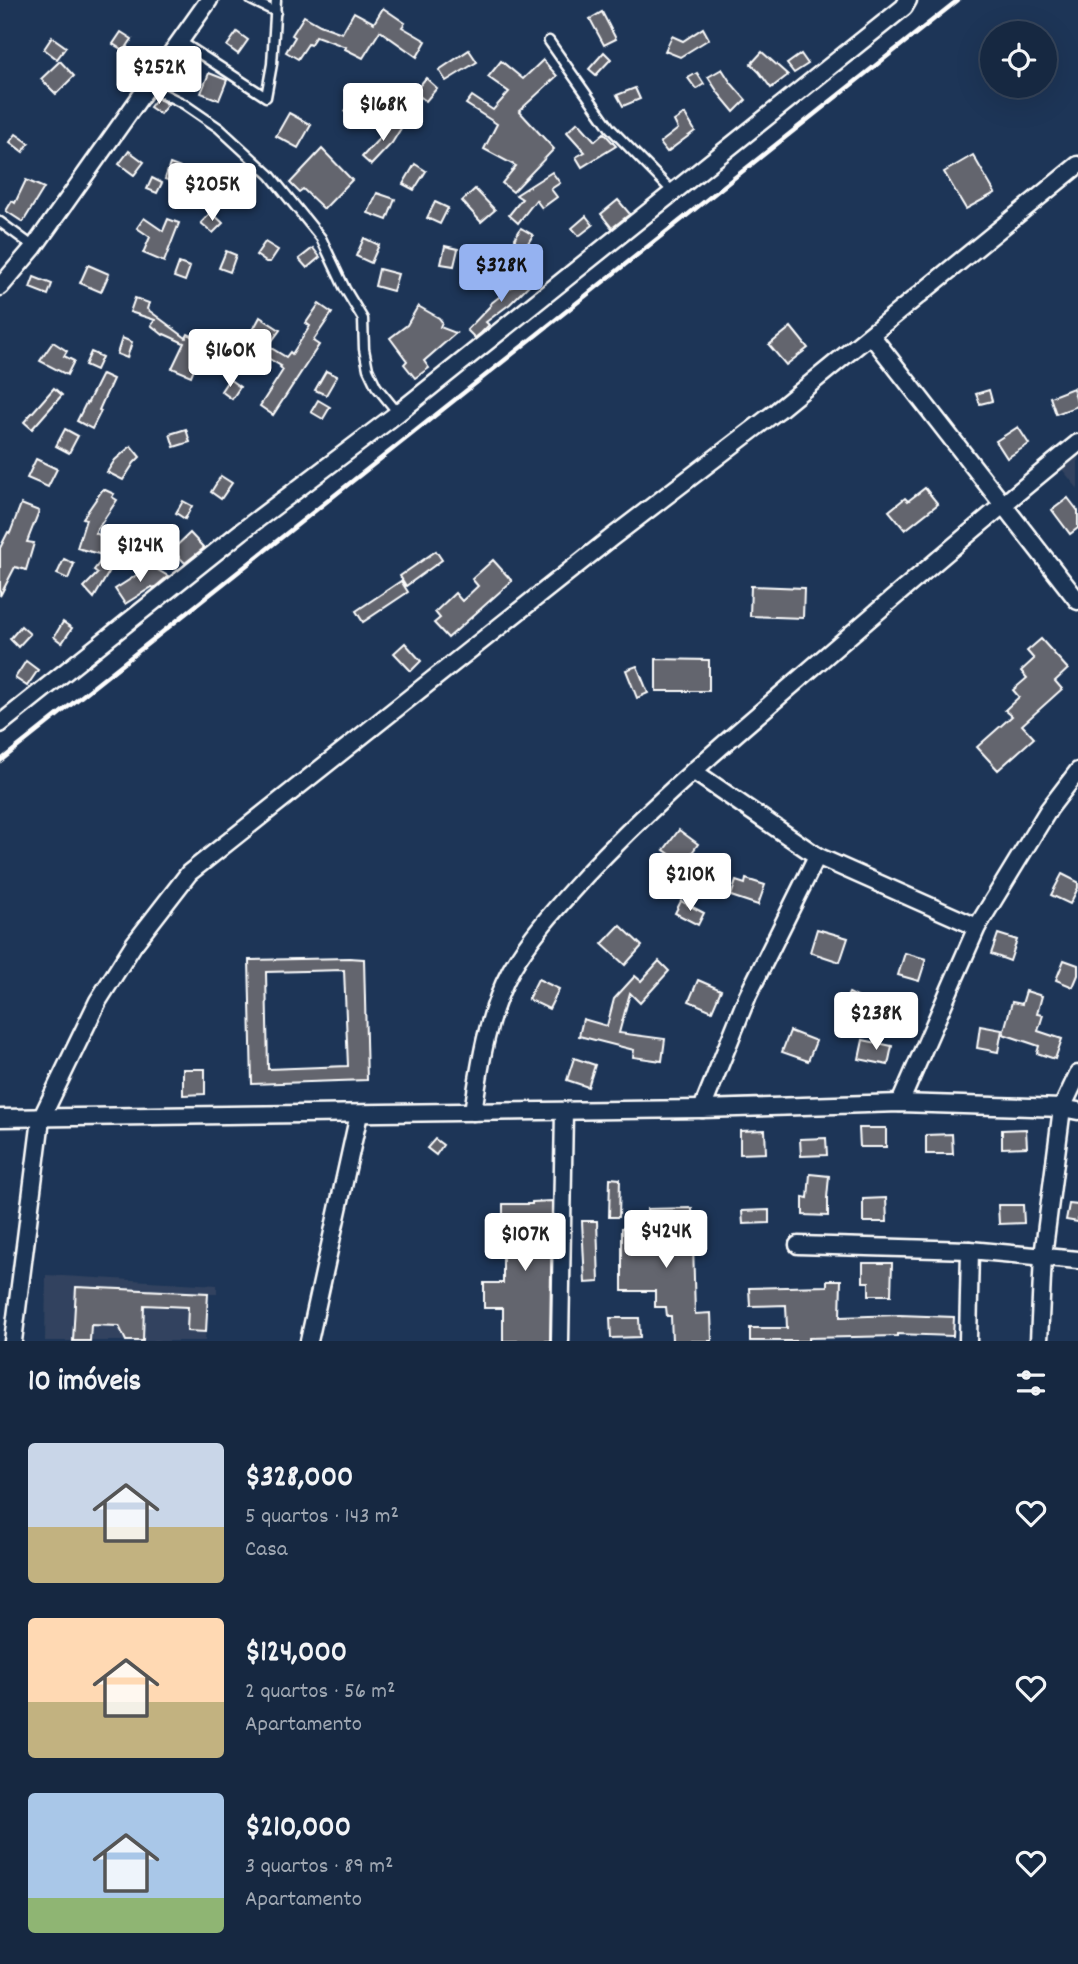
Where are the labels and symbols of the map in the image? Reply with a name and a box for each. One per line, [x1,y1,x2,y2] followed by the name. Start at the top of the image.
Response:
[110,46,208,106] pin: $252K
[334,83,432,143] pin: $168K
[163,164,261,223] pin: $205K
[452,244,550,304] pin: $328K
[181,330,279,389] pin: $160K
[91,524,189,584] pin: $124K
[641,853,739,913] pin: $210K
[827,992,925,1052] pin: $238K
[617,1210,715,1270] pin: $424K
[476,1214,574,1273] pin: $107K

